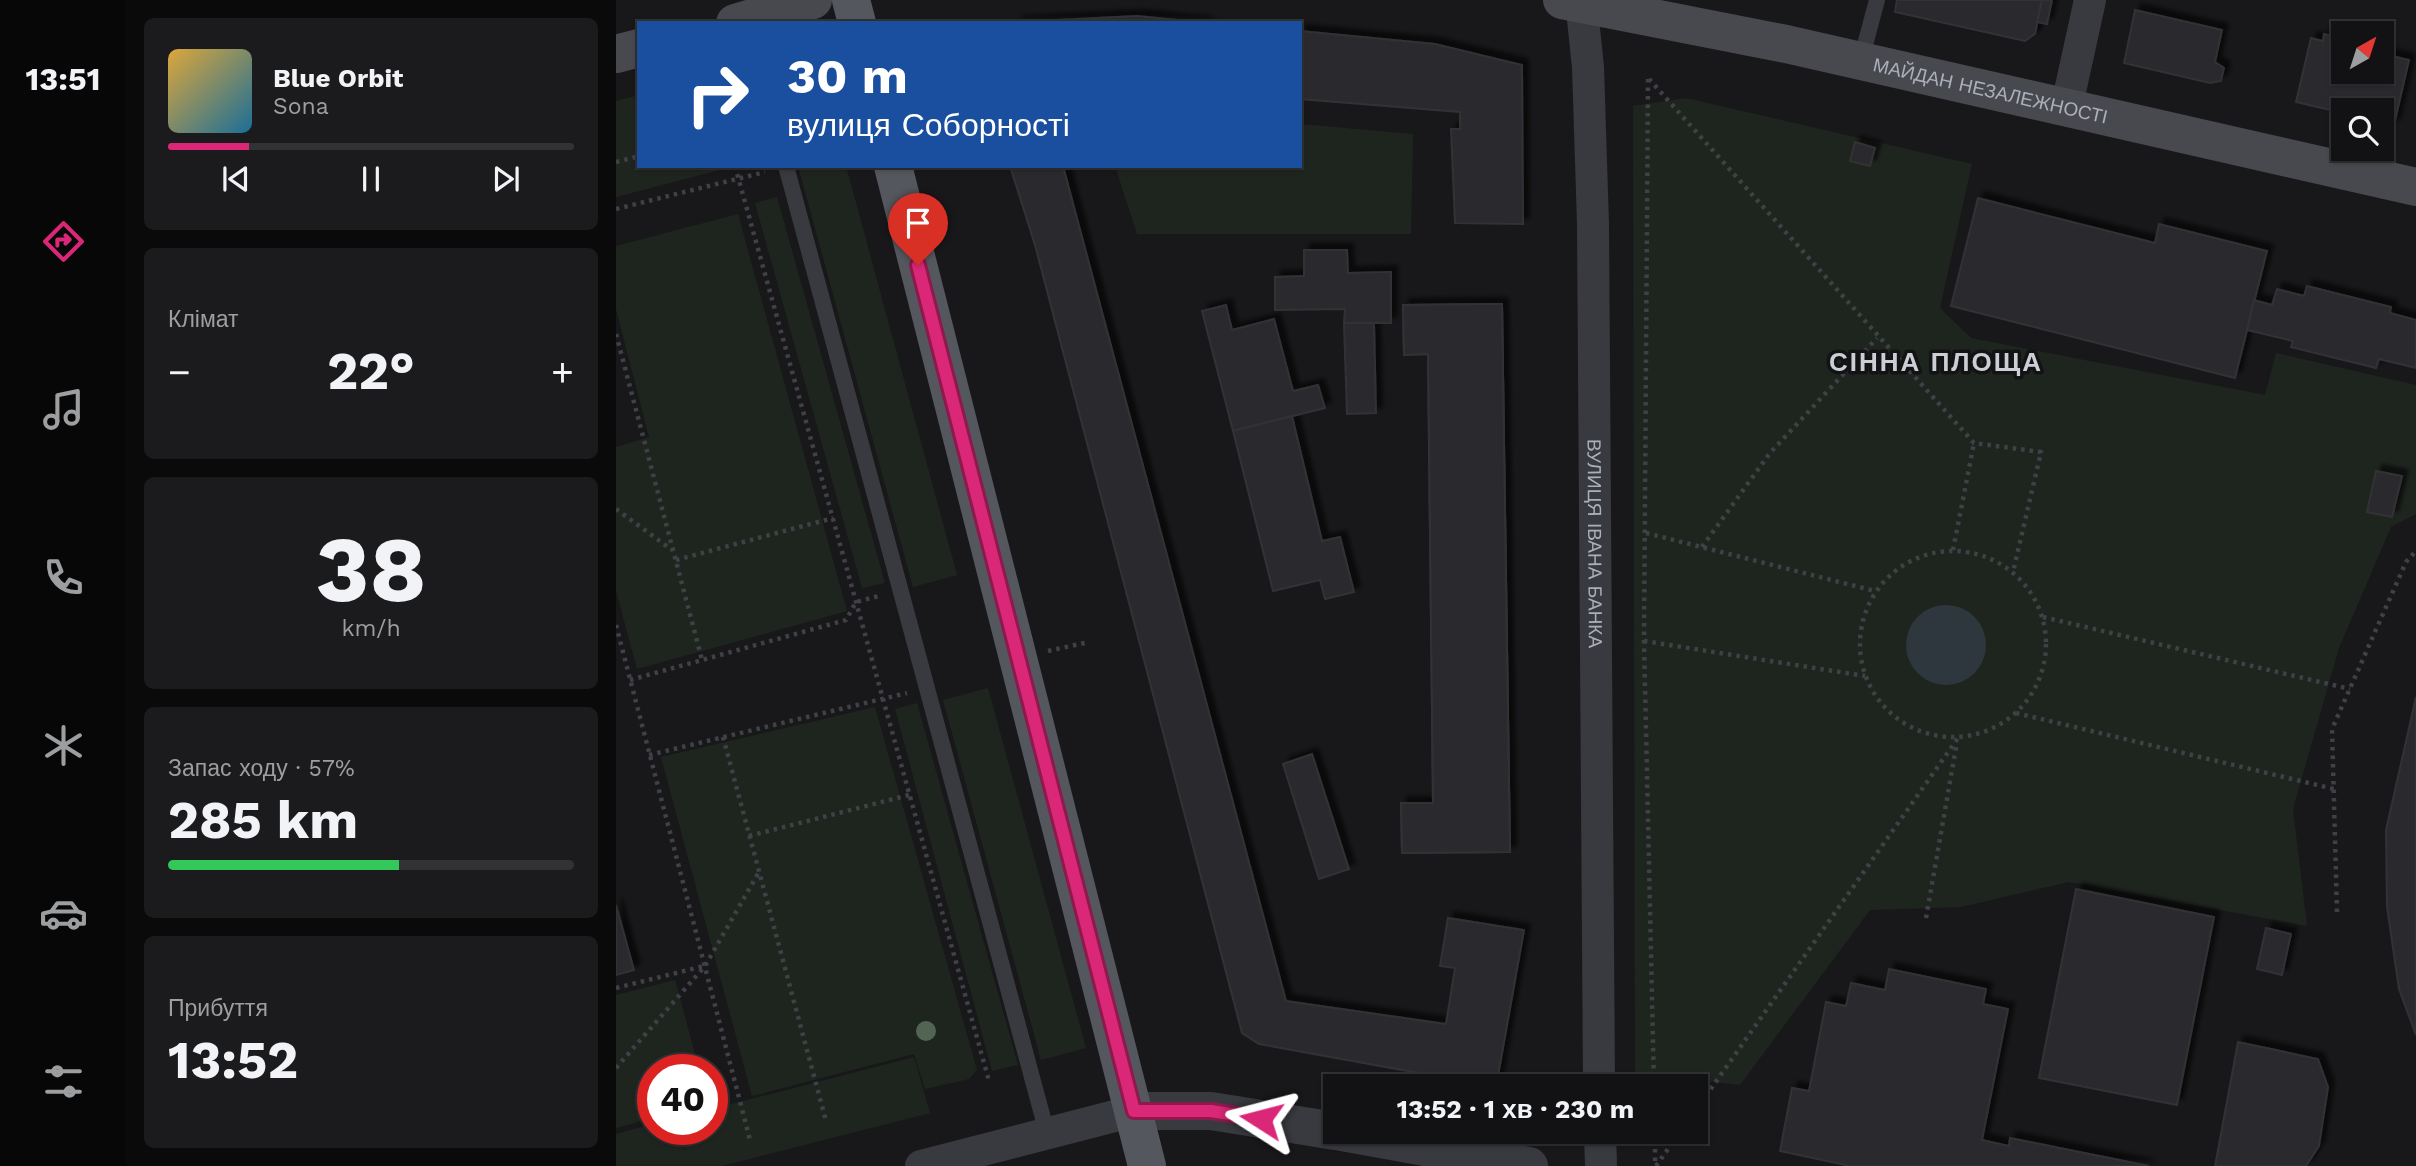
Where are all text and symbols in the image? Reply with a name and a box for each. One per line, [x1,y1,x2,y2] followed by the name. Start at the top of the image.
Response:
[2331,21,2394,84] north arrow
[2331,21,2394,161] map controls
[787,47,908,105] text: 30 m
[672,49,763,140] icon: right
[1871,53,2110,128] street label: МАЙДАН НЕЗАЛЕЖНОСТІ
[26,60,100,98] text: 13:51
[273,63,403,93] text: Blue Orbit
[273,93,329,120] text: Sona
[2331,98,2394,161] button: search
[787,106,1070,144] text: вулиця Соборності
[217,160,255,198] icon: previous
[352,160,390,198] icon: pause
[487,160,525,198] icon: next
[888,193,948,265] pin
[899,204,937,242] icon: arrive
[39,217,88,266] icon: directions
[168,306,239,333] text: Клімат
[327,341,415,402] text: 22°
[1829,347,2043,377] district label: СІННА ПЛОЩА
[168,350,191,394] text: −
[551,350,574,394] text: +
[39,385,88,434] icon: music
[1583,439,1607,648] street label: ВУЛИЦЯ ІВАНА БАНКА
[315,516,427,623] text: 38
[39,553,88,602] icon: phone
[341,615,401,642] text: km/h
[39,721,88,770] icon: climate
[168,755,355,782] text: Запас ходу · 57%
[168,790,358,851] text: 285 km
[39,889,88,938] icon: car
[168,995,268,1022] text: Прибуття
[168,1030,298,1091] text: 13:52
[637,1054,728,1145] speed limit sign: 40
[39,1057,88,1106] icon: filters
[1224,1082,1298,1156] position arrow
[1397,1094,1634,1124] text: 13:52 · 1 хв · 230 m

